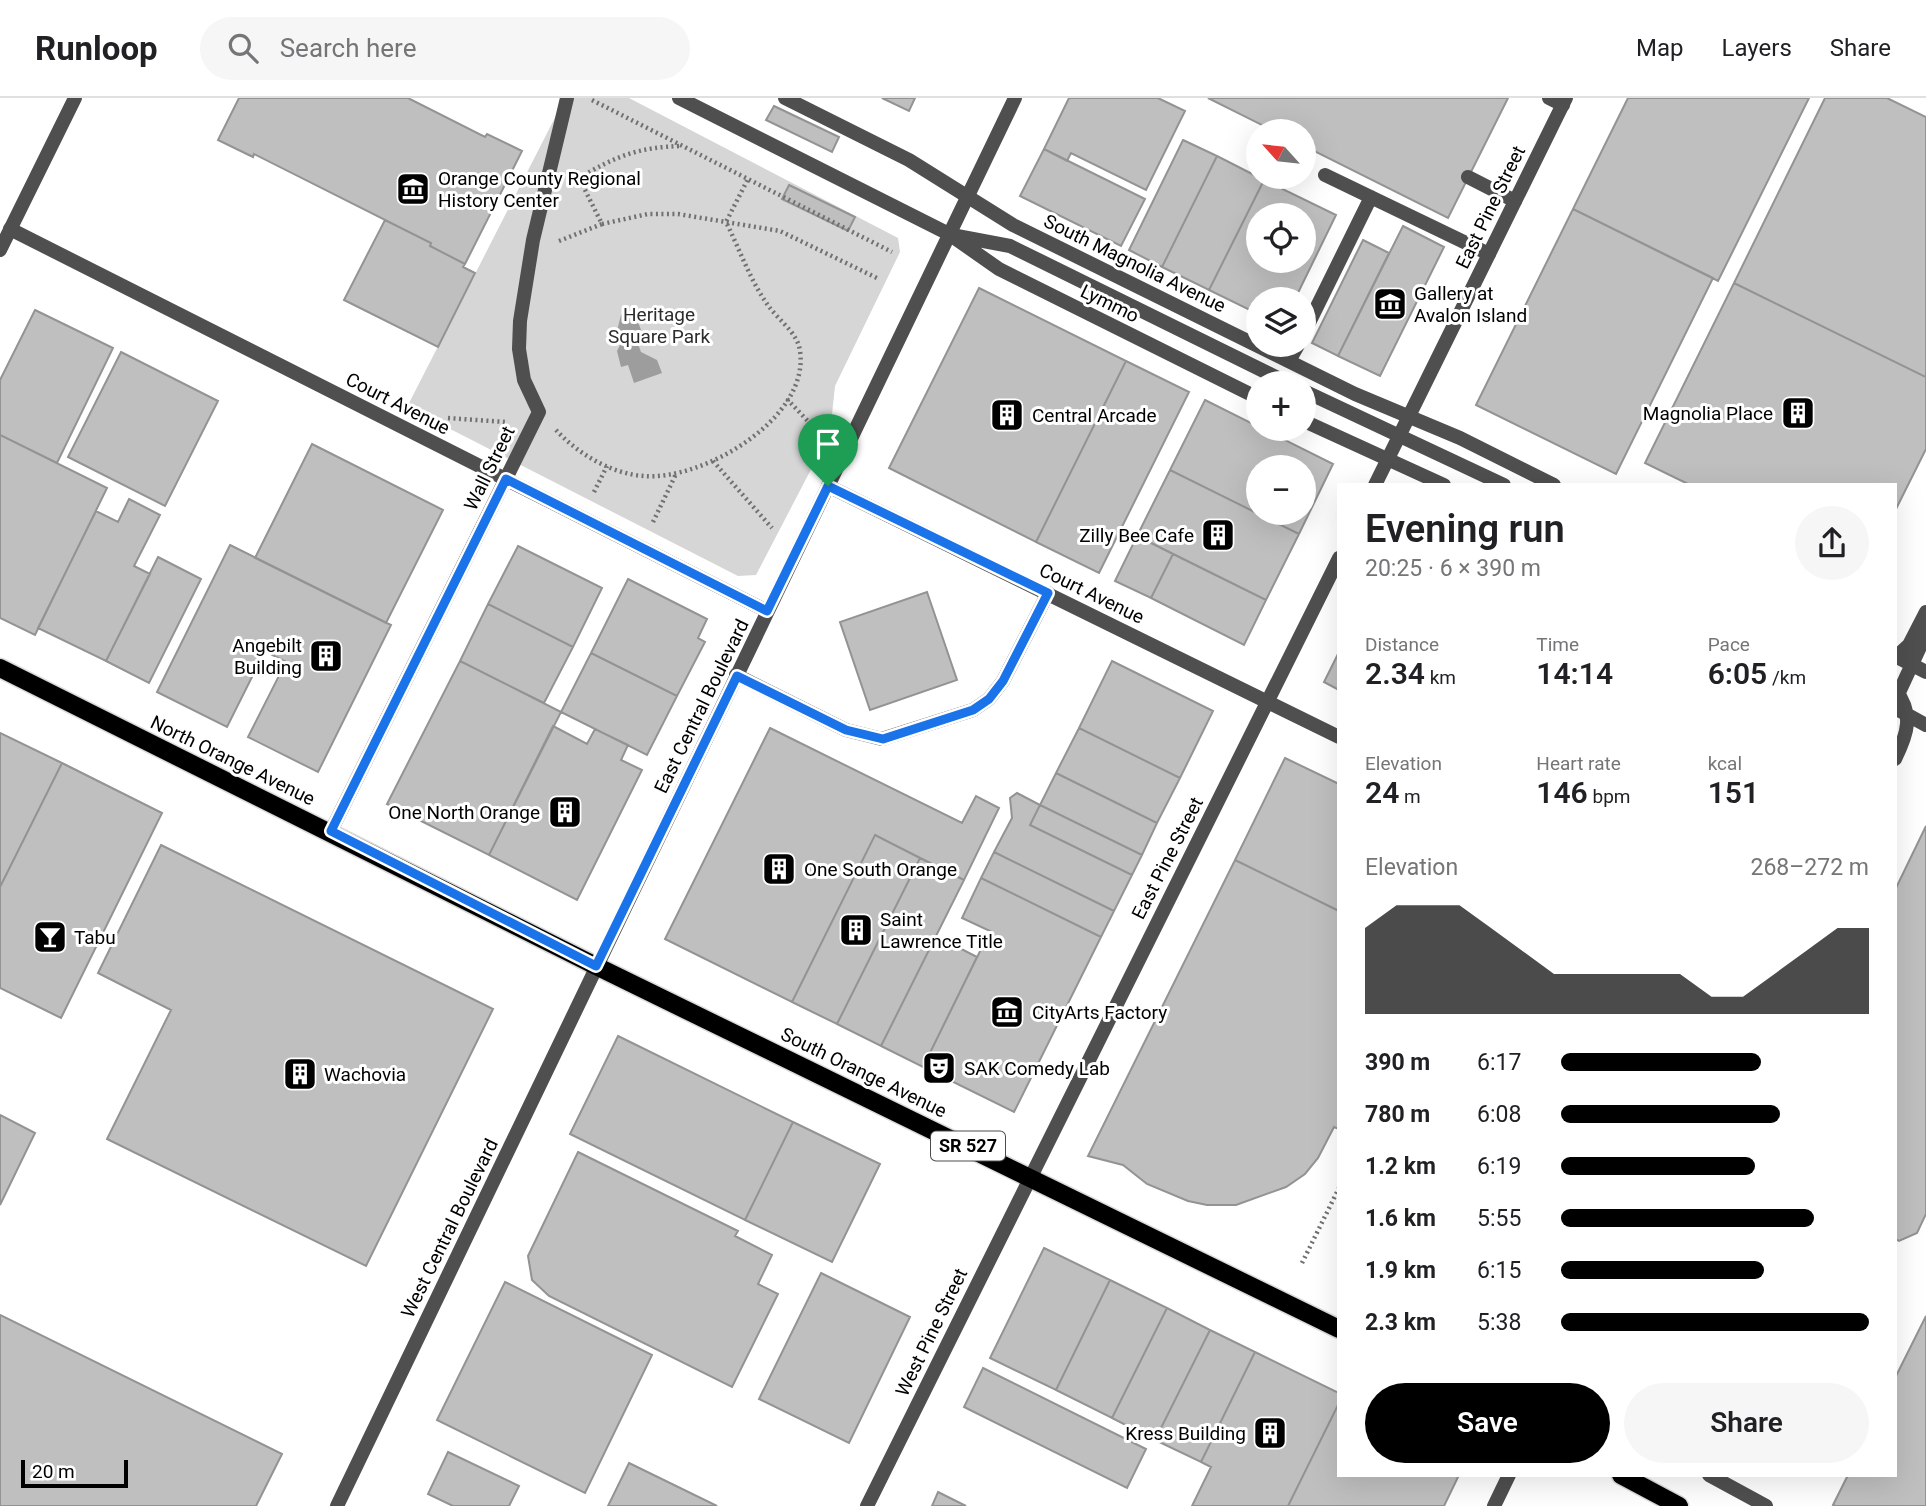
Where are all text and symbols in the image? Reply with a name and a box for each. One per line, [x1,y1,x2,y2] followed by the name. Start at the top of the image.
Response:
[200,17,690,80] search box
[35,29,158,68] text: Runloop
[224,29,262,67] icon: search
[280,33,416,63] text: Search here
[1636,34,1684,62] text: Map
[1722,34,1792,62] text: Layers
[1830,34,1891,62] text: Share
[1246,119,1316,189] north arrow
[1246,119,1316,525] map controls
[1451,142,1530,272] street label: East Pine Street
[438,167,641,212] place label: Orange County Regional History Center
[394,170,432,208] museum icon: Orange County Regional History Center
[1246,203,1316,273] button: locate
[1040,209,1229,317] street label: South Magnolia Avenue
[1077,279,1143,327] street label: Lymmo
[1414,282,1527,327] place label: Gallery at Avalon Island
[1371,285,1409,323] museum icon: Gallery at Avalon Island
[1246,287,1316,357] button: layers
[608,303,710,348] park label: Heritage Square Park
[342,367,454,439] street label: Court Avenue
[1246,371,1316,441] button: +
[1779,394,1817,432] building icon: Magnolia Place
[988,396,1026,434] building icon: Central Arcade
[1643,402,1773,425] place label: Magnolia Place
[1032,404,1157,427] place label: Central Arcade
[798,414,858,486] pin
[459,422,520,514] street label: Wall Street
[809,425,847,463] icon: arrive
[1246,455,1316,525] button: −
[1795,506,1869,580] button: share
[1365,507,1565,551] text: Evening run
[1199,516,1237,554] building icon: Zilly Bee Cafe
[1079,524,1194,547] place label: Zilly Bee Cafe
[1365,555,1541,582] text: 20:25 · 6 × 390 m
[1036,558,1148,629] street label: Court Avenue
[649,615,754,797] street label: East Central Boulevard
[1365,633,1439,656] text: Distance
[1536,633,1579,656] text: Time
[1708,633,1750,656] text: Pace
[232,634,302,679] place label: Angebilt Building
[307,637,345,675] building icon: Angebilt Building
[1365,656,1425,691] text: 2.34
[1536,656,1613,691] text: 14:14
[1708,656,1767,691] text: 6:05
[1425,666,1456,689] text: km
[1767,666,1806,689] text: /km
[147,711,319,810] street label: North Orange Avenue
[1365,752,1442,775] text: Elevation
[1536,752,1621,775] text: Heart rate
[1708,752,1742,775] text: kcal
[1365,775,1399,810] text: 24
[1536,775,1588,810] text: 146
[1708,775,1759,810] text: 151
[1399,785,1421,808] text: m
[1588,785,1630,808] text: bpm
[546,793,584,831] building icon: One North Orange
[1127,793,1208,923] street label: East Pine Street
[388,801,540,824] place label: One North Orange
[760,850,798,888] building icon: One South Orange
[1365,854,1458,881] text: Elevation
[1750,854,1869,881] text: 268–272 m
[804,858,957,881] place label: One South Orange
[880,908,1003,953] place label: Saint Lawrence Title
[837,911,875,949] building icon: Saint Lawrence Title
[31,918,69,956] bar icon: Tabu
[74,926,116,949] place label: Tabu
[988,993,1026,1031] museum icon: CityArts Factory
[1032,1001,1167,1024] place label: CityArts Factory
[777,1022,950,1123] street label: South Orange Avenue
[920,1049,958,1087] theatre icon: SAK Comedy Lab
[1365,1049,1430,1076] text: 390 m
[1477,1049,1521,1076] text: 6:17
[281,1055,319,1093] building icon: Wachovia
[964,1057,1110,1080] place label: SAK Comedy Lab
[324,1063,406,1086] place label: Wachovia
[1365,1101,1430,1128] text: 780 m
[1477,1101,1521,1128] text: 6:08
[931,1132,1005,1161] road number: SR 527
[396,1135,503,1322] street label: West Central Boulevard
[1365,1153,1436,1180] text: 1.2 km
[1477,1153,1521,1180] text: 6:19
[1365,1205,1436,1232] text: 1.6 km
[1477,1205,1521,1232] text: 5:55
[1365,1257,1436,1284] text: 1.9 km
[1477,1257,1521,1284] text: 6:15
[891,1265,972,1400] street label: West Pine Street
[1365,1309,1436,1336] text: 2.3 km
[1477,1309,1521,1336] text: 5:38
[1365,1383,1610,1463] button: Save
[1624,1383,1869,1463] button: Share
[1251,1414,1289,1452] building icon: Kress Building
[1125,1422,1246,1445] place label: Kress Building
[21,1457,128,1489] scale bar
[32,1460,75,1483] text: 20 m

